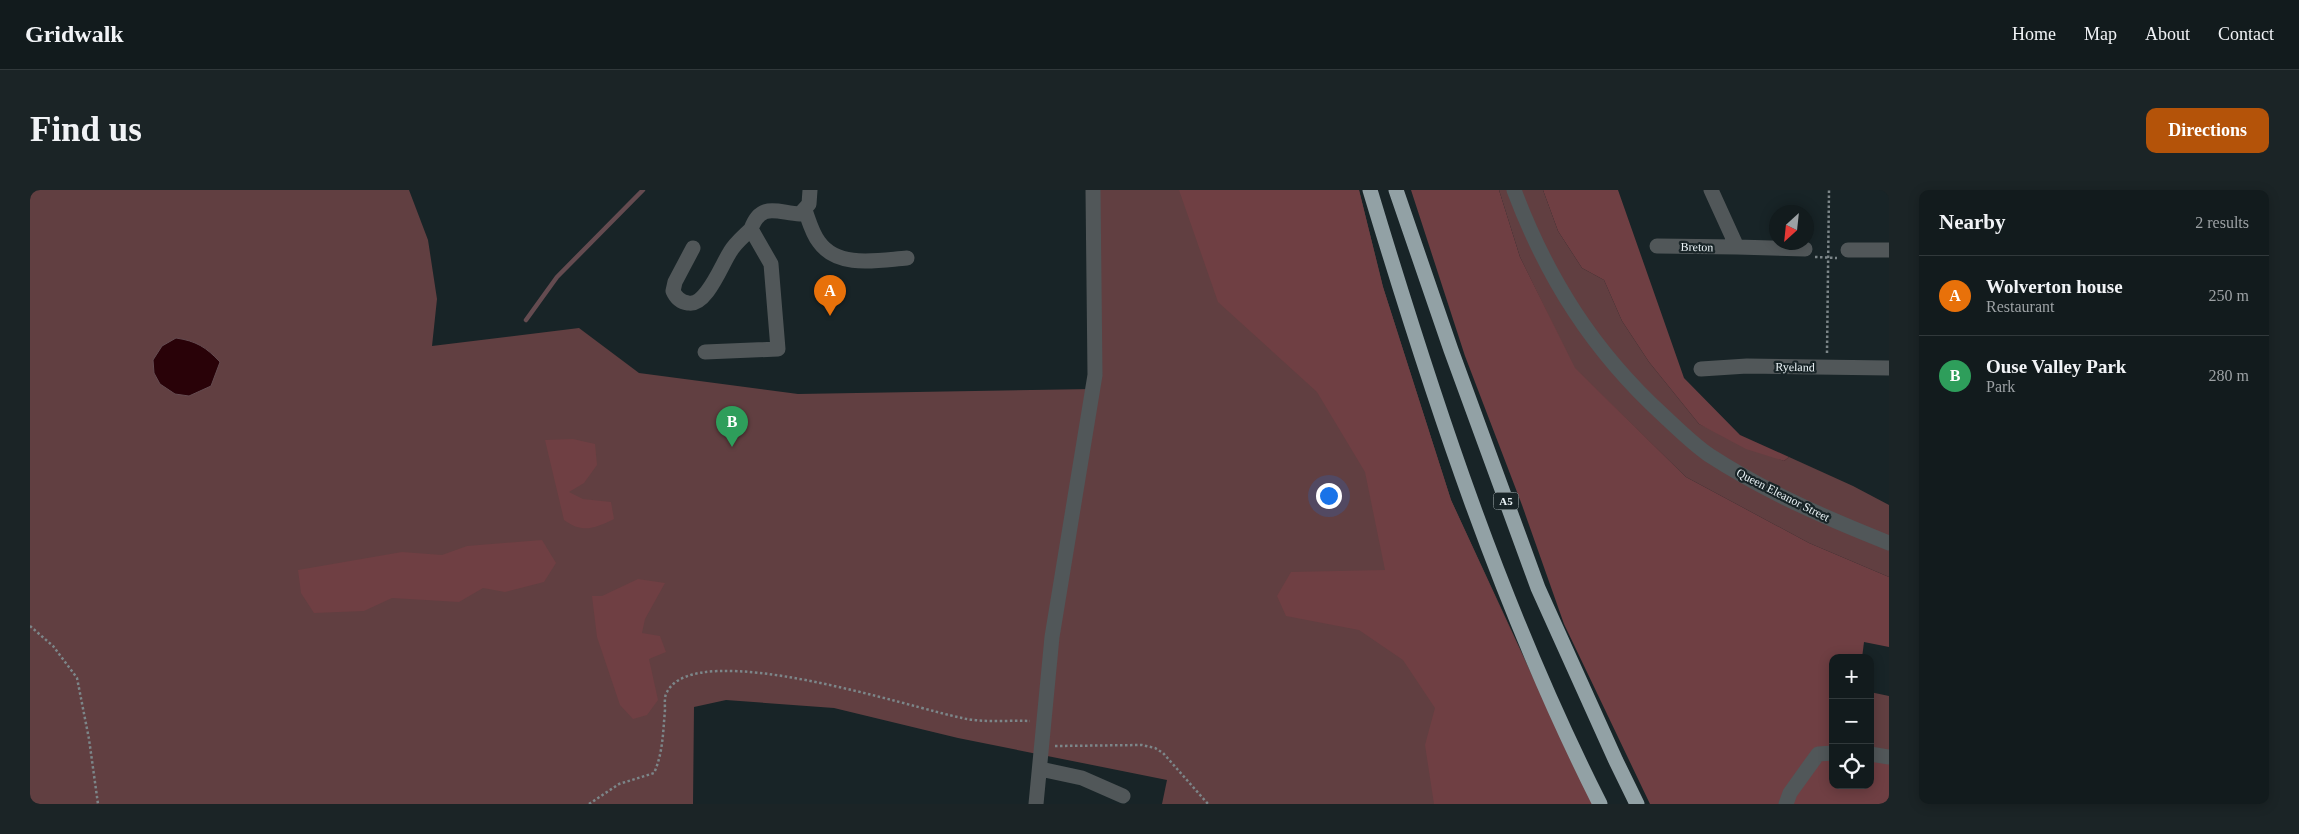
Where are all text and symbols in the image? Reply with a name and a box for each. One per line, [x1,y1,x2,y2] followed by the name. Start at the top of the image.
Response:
[25,21,124,47] text: Gridwalk
[2012,24,2056,44] text: Home
[2084,24,2117,44] text: Map
[2145,24,2190,44] text: About
[2218,24,2274,44] text: Contact
[2146,108,2269,153] button: Directions
[30,110,142,149] text: Find us
[1769,205,1814,250] north arrow
[1939,210,2006,234] text: Nearby
[2195,214,2249,231] text: 2 results
[1681,240,1713,254] street label: Breton
[814,275,846,316] pin: A
[1986,276,2123,297] text: Wolverton house
[1949,287,1961,304] text: A
[2209,287,2249,304] text: 250 m
[1986,298,2054,315] text: Restaurant
[1986,356,2126,377] text: Ouse Valley Park
[1775,360,1815,374] street label: Ryeland
[1950,367,1960,384] text: B
[2209,367,2249,384] text: 280 m
[1986,378,2015,395] text: Park
[716,406,748,447] pin: B
[1734,465,1832,525] street label: Queen Eleanor Street
[1316,483,1342,509] your location
[1494,492,1518,510] road number: A5
[1829,654,1874,789] map controls
[1829,654,1874,699] button: +
[1829,699,1874,744] button: −
[1829,744,1874,789] button: locate

